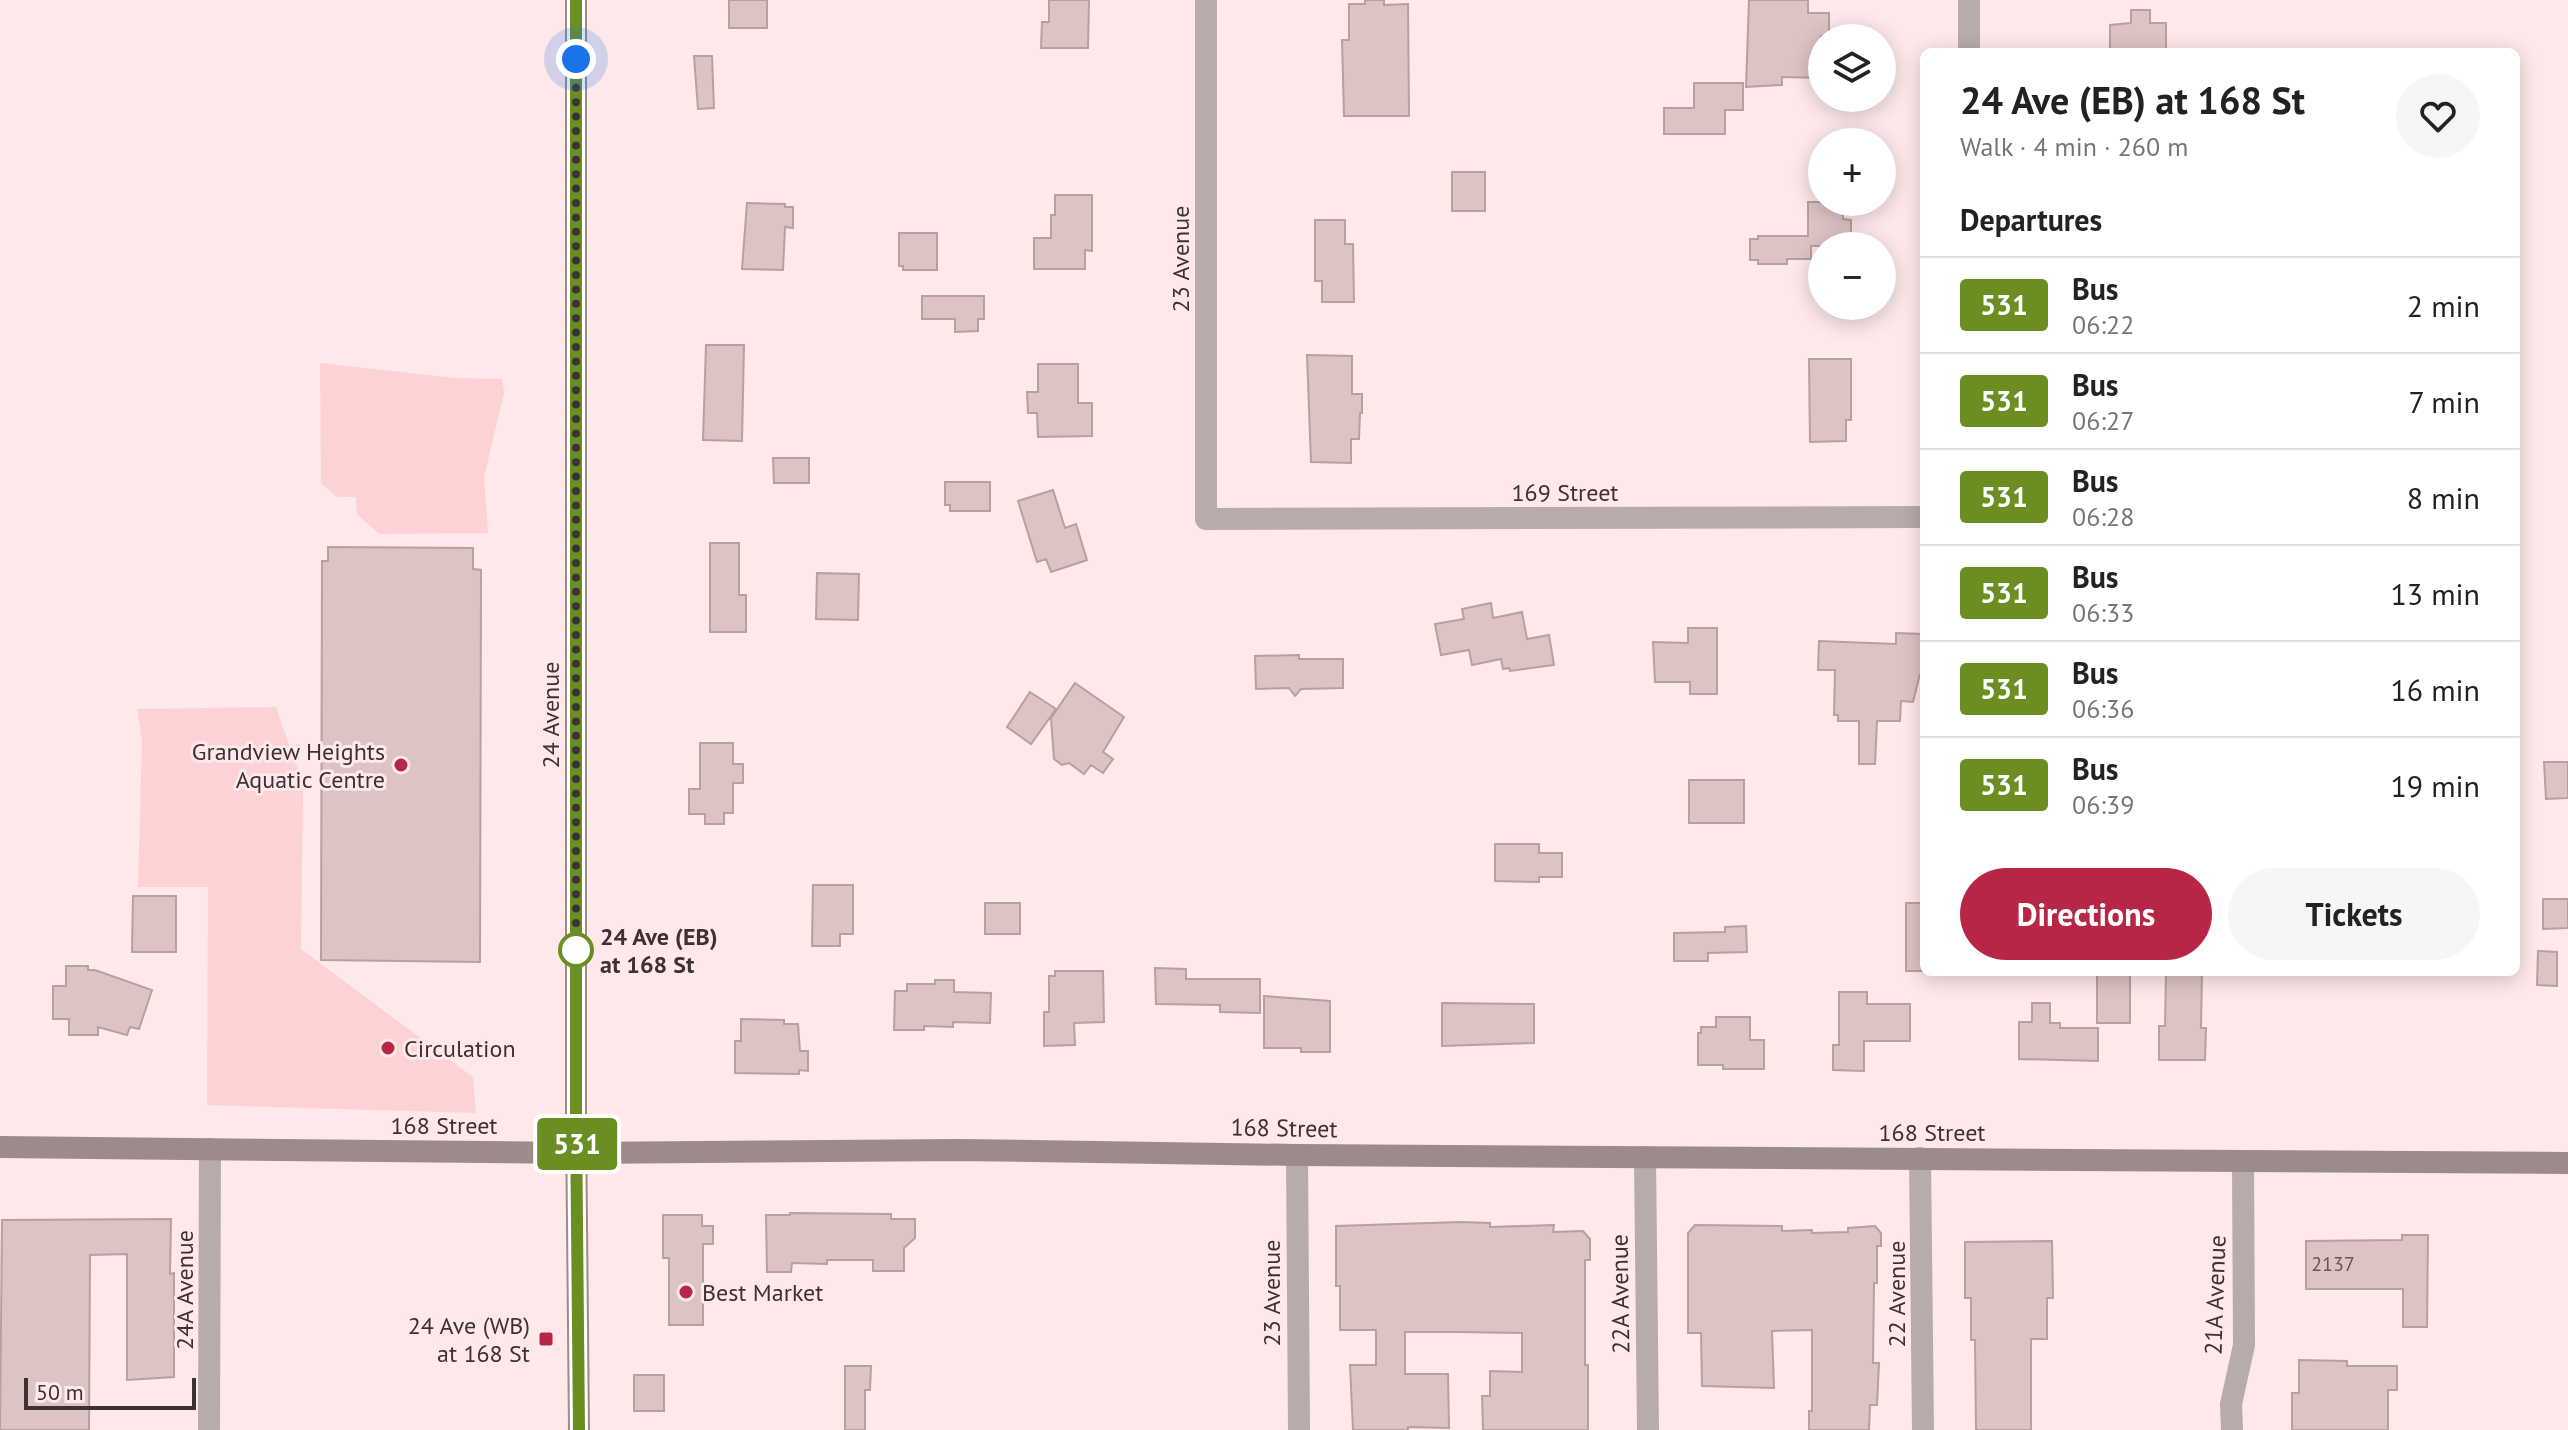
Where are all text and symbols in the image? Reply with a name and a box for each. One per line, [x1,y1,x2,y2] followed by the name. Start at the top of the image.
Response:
[1808,24,1896,320] map controls
[1808,24,1896,112] button: layers
[556,39,596,79] your location
[2396,74,2480,158] button: heart
[1960,75,2305,124] text: 24 Ave (EB) at 168 St
[1808,128,1896,216] button: +
[1960,130,2188,163] text: Walk · 4 min · 260 m
[1960,200,2102,239] text: Departures
[1165,206,1196,312] street label: 23 Avenue
[1808,232,1896,320] button: −
[2072,269,2119,308] text: Bus
[1980,286,2028,323] text: 531
[2407,286,2480,325] text: 2 min
[2072,308,2134,341] text: 06:22
[2072,365,2119,404] text: Bus
[1980,382,2028,419] text: 531
[2408,382,2480,421] text: 7 min
[2072,404,2134,437] text: 06:27
[2072,461,2119,500] text: Bus
[1512,477,1618,508] street label: 169 Street
[1980,478,2028,515] text: 531
[2407,478,2480,517] text: 8 min
[2072,500,2134,533] text: 06:28
[2072,557,2119,596] text: Bus
[1980,574,2028,611] text: 531
[2390,574,2480,613] text: 13 min
[2072,596,2134,629] text: 06:33
[2072,653,2119,692] text: Bus
[535,662,566,768] street label: 24 Avenue
[1980,670,2028,707] text: 531
[2390,670,2480,709] text: 16 min
[2072,692,2134,725] text: 06:36
[192,736,385,795] place label: Grandview Heights Aquatic Centre
[2072,749,2119,788] text: Bus
[392,756,410,774] marker: Grandview Heights Aquatic Centre
[1980,766,2028,803] text: 531
[2390,766,2480,805] text: 19 min
[2072,788,2134,821] text: 06:39
[1960,868,2212,960] button: Directions
[2228,868,2480,960] button: Tickets
[600,921,717,980] place label: 24 Ave (EB) at 168 St
[559,933,593,967] marker: 24 Ave (EB) at 168 St
[404,1033,516,1064] place label: Circulation
[379,1039,397,1057] marker: Circulation
[391,1110,497,1141] street label: 168 Street
[1230,1112,1338,1144] street label: 168 Street
[1879,1117,1985,1148] street label: 168 Street
[531,1118,623,1170] line badge: 531
[553,1125,601,1162] text: 531
[169,1230,200,1350] street label: 24A Avenue
[1603,1234,1637,1354] street label: 22A Avenue
[2197,1235,2233,1355] street label: 21A Avenue
[1256,1240,1287,1346] street label: 23 Avenue
[1881,1241,1912,1347] street label: 22 Avenue
[2311,1251,2355,1277] house number: 2137
[702,1277,823,1308] place label: Best Market
[677,1283,695,1301] marker: Best Market
[408,1310,530,1369] place label: 24 Ave (WB) at 168 St
[537,1330,555,1348] marker: 24 Ave (WB) at 168 St
[24,1374,196,1410] scale bar
[36,1378,84,1406] text: 50 m

